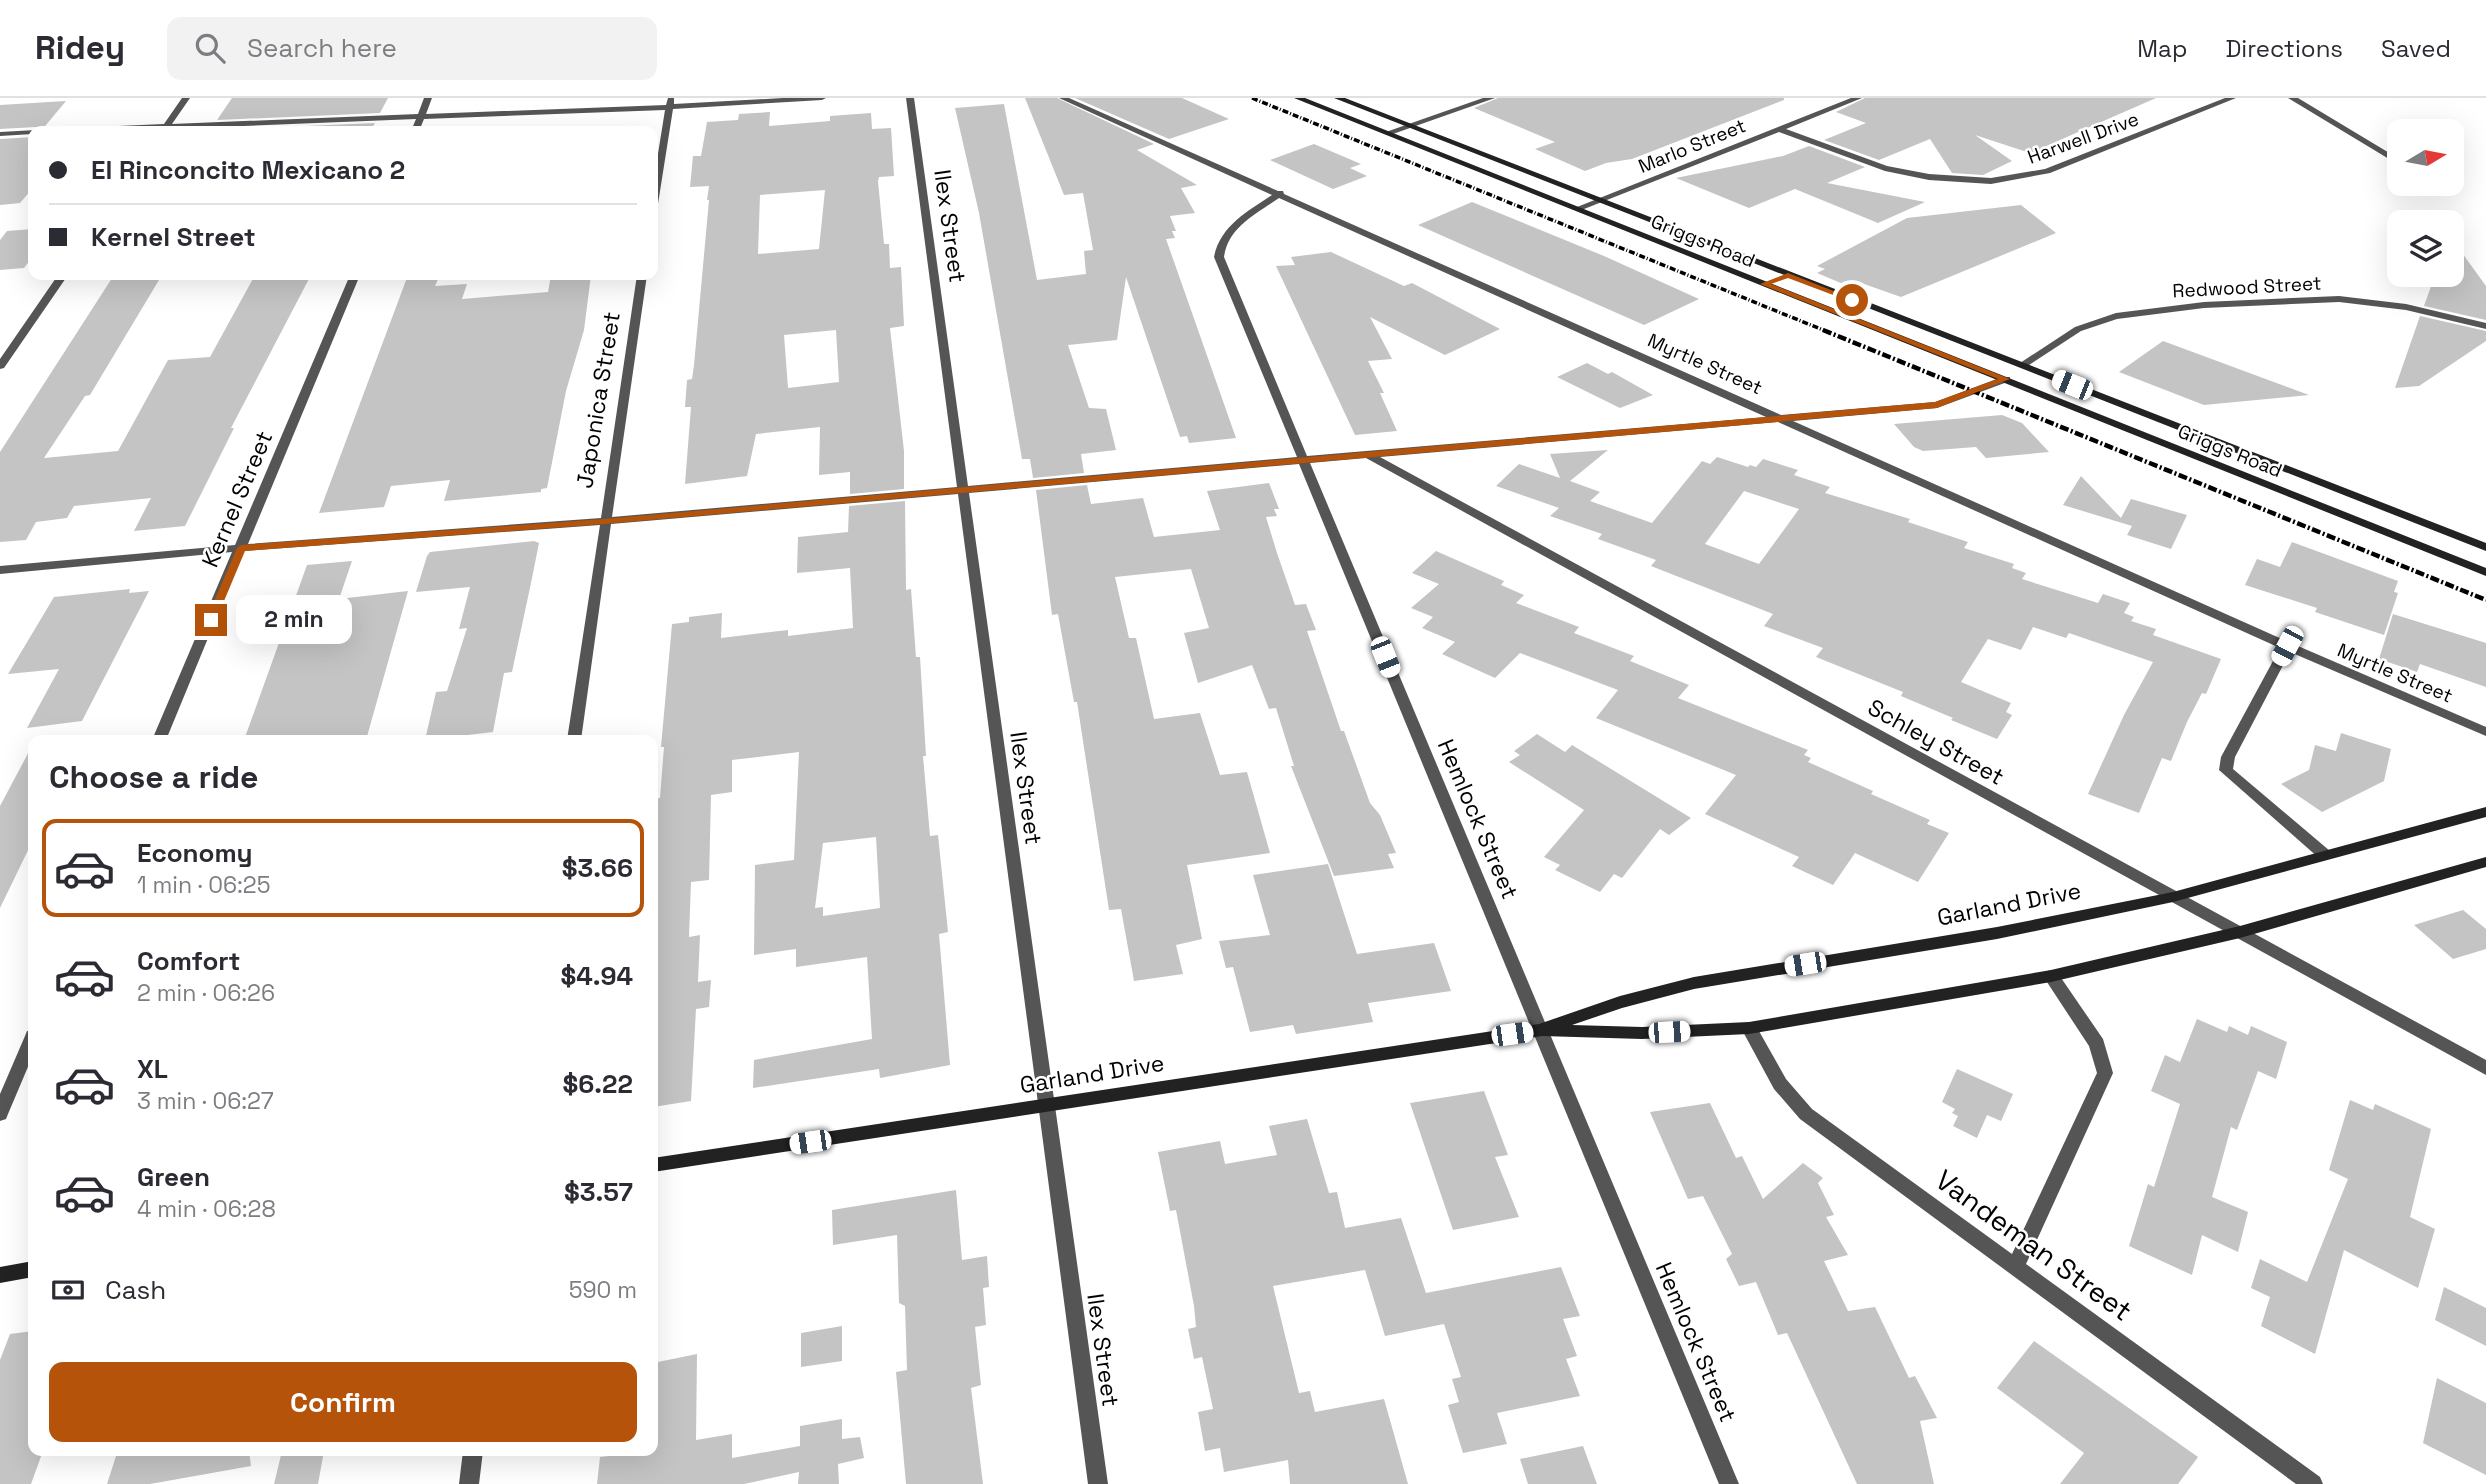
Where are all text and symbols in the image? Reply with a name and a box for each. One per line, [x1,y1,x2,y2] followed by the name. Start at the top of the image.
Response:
[167,17,657,80] search box
[35,27,125,69] text: Ridey
[191,29,229,67] icon: search
[247,31,397,65] text: Search here
[2137,33,2187,64] text: Map
[2225,33,2343,64] text: Directions
[2381,33,2451,64] text: Saved
[2024,106,2142,170] street label: Harwell Drive
[1635,113,1749,179] street label: Marlo Street
[2387,119,2464,196] north arrow
[2387,119,2464,287] map controls
[91,153,405,187] text: El Rinconcito Mexicano 2
[927,167,973,285] street label: Ilex Street
[1647,209,1759,273] street label: Griggs Road
[2387,210,2464,287] button: layers
[91,220,256,254] text: Kernel Street
[2172,271,2322,303] street label: Redwood Street
[1836,284,1868,316] route start
[569,310,627,490] street label: Japonica Street
[1644,328,1766,400] street label: Myrtle Street
[2049,367,2096,403] car
[2174,419,2286,483] street label: Griggs Road
[195,426,279,572] street label: Kernel Street
[235,596,351,644] callout: 2 min
[195,604,227,636] route end
[264,604,324,634] text: 2 min
[2268,623,2307,669] car
[1368,634,1403,680] car
[2334,638,2456,708] street label: Myrtle Street
[1862,692,2010,792] street label: Schley Street
[1003,729,1049,847] street label: Ilex Street
[1431,735,1525,903] street label: Hemlock Street
[49,757,259,797] text: Choose a ride
[137,836,253,870] text: Economy
[53,837,116,900] icon: car
[562,851,633,885] text: $3.66
[137,870,270,900] text: 1 min · 06:25
[1935,875,2083,933] street label: Garland Drive
[137,944,240,978] text: Comfort
[53,945,116,1008] icon: car
[1783,950,1828,978] car
[560,959,633,993] text: $4.94
[137,978,275,1008] text: 2 min · 06:26
[1648,1020,1691,1044] car
[1490,1021,1535,1047] car
[1018,1048,1166,1100] street label: Garland Drive
[137,1052,168,1086] text: XL
[53,1053,116,1116] icon: car
[563,1067,633,1101] text: $6.22
[137,1086,274,1116] text: 3 min · 06:27
[788,1129,833,1155] car
[137,1160,210,1194] text: Green
[53,1161,116,1224] icon: car
[1929,1162,2139,1328] street label: Vandeman Street
[564,1175,633,1209] text: $3.57
[137,1194,276,1224] text: 4 min · 06:28
[1649,1258,1743,1426] street label: Hemlock Street
[49,1271,87,1309] icon: cash
[105,1273,166,1307] text: Cash
[569,1275,637,1305] text: 590 m
[1080,1291,1126,1409] street label: Ilex Street
[49,1362,637,1442] button: Confirm

